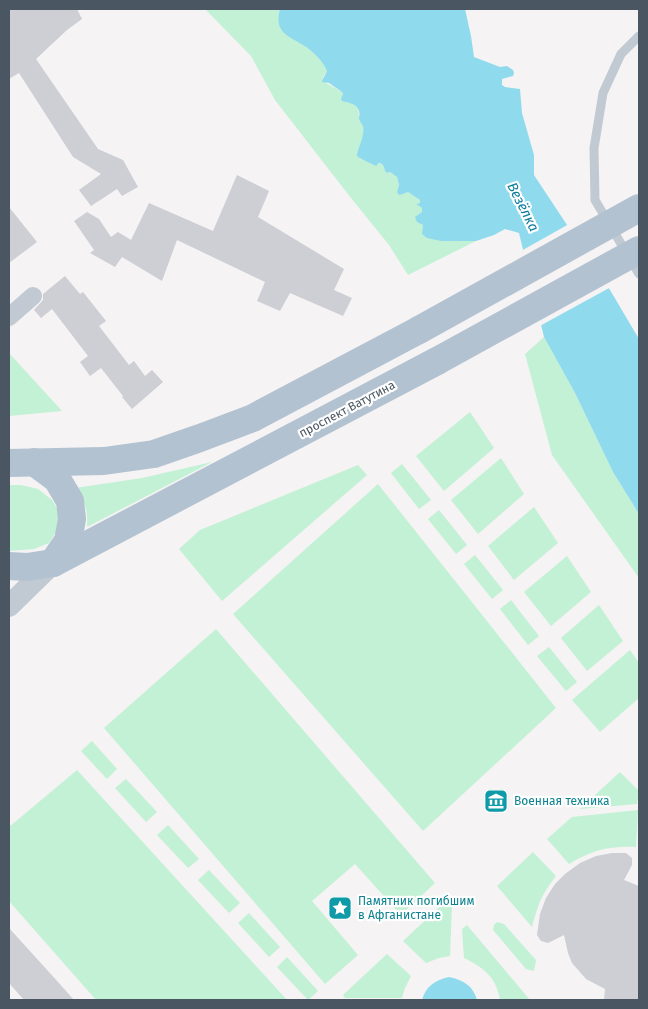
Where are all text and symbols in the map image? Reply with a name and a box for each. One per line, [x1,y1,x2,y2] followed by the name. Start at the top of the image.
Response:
[503,180,543,234] water label: Везёлка
[297,378,397,440] street label: проспект Ватутина
[483,788,509,814] museum icon: Военная техника
[514,794,610,808] place label: Военная техника
[358,894,475,922] place label: Памятник погибшим в Афганистане
[327,895,353,921] place icon: Памятник погибшим в Афганистане

